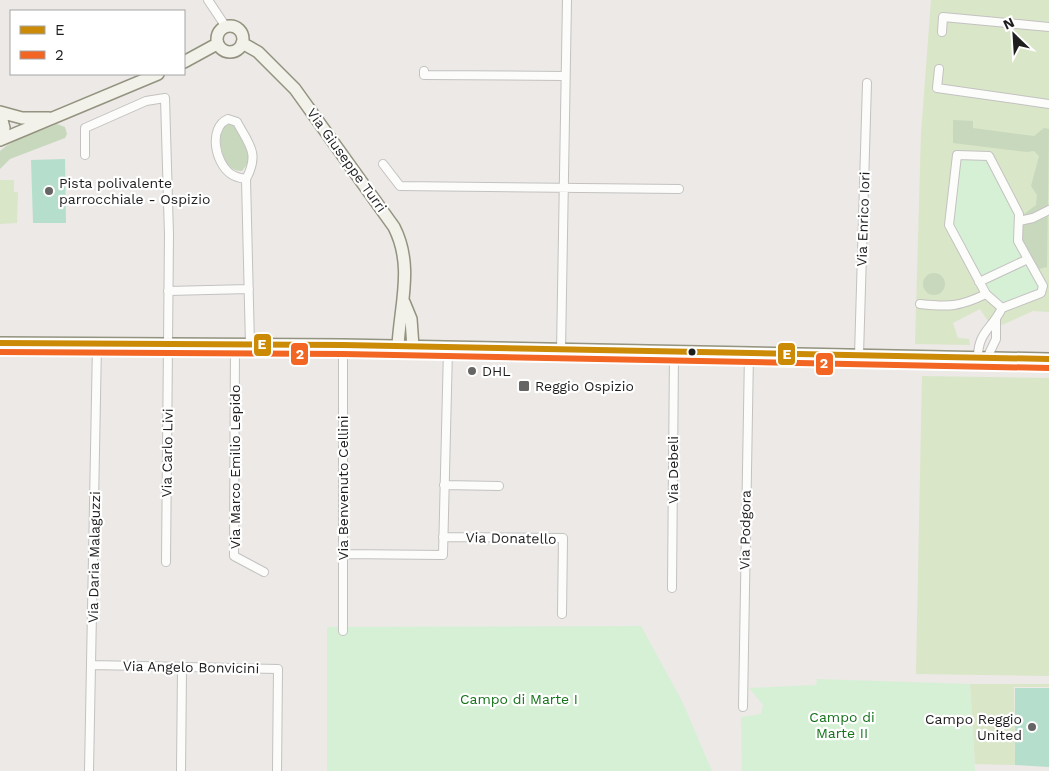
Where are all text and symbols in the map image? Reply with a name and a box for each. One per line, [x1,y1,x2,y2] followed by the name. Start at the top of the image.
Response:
[10,10,185,75] legend
[989,10,1039,60] north arrow
[1000,14,1017,33] text: N
[55,21,65,39] text: E
[55,46,64,64] text: 2
[304,105,390,215] street label: Via Giuseppe Turri
[853,171,873,267] street label: Via Enrico Iori
[59,175,210,207] place label: Pista polivalente parrocchiale - Ospizio
[43,185,55,197] marker: Pista polivalente parrocchiale - Ospizio
[253,333,272,357] line badge: E
[258,336,267,352] text: E
[290,342,309,366] line badge: 2
[777,342,796,366] line badge: E
[296,346,304,362] text: 2
[783,346,792,362] text: E
[687,347,697,357] unlabelled marker
[815,352,834,376] line badge: 2
[820,355,828,371] text: 2
[482,363,511,379] place label: DHL
[466,365,478,377] marker: DHL
[535,378,634,394] place label: Reggio Ospizio
[517,379,531,393] marker: Reggio Ospizio
[227,385,243,549] street label: Via Marco Emilio Lepido
[158,408,176,498] street label: Via Carlo Livi
[335,416,351,560] street label: Via Benvenuto Cellini
[665,436,681,504] street label: Via Debeli
[736,490,754,570] street label: Via Podgora
[85,491,103,623] street label: Via Daria Malaguzzi
[465,529,557,547] street label: Via Donatello
[123,658,259,676] street label: Via Angelo Bonvicini
[460,691,578,707] park label: Campo di Marte I
[809,709,875,741] park label: Campo di Marte II
[925,711,1022,743] place label: Campo Reggio United
[1026,721,1038,733] marker: Campo Reggio United

